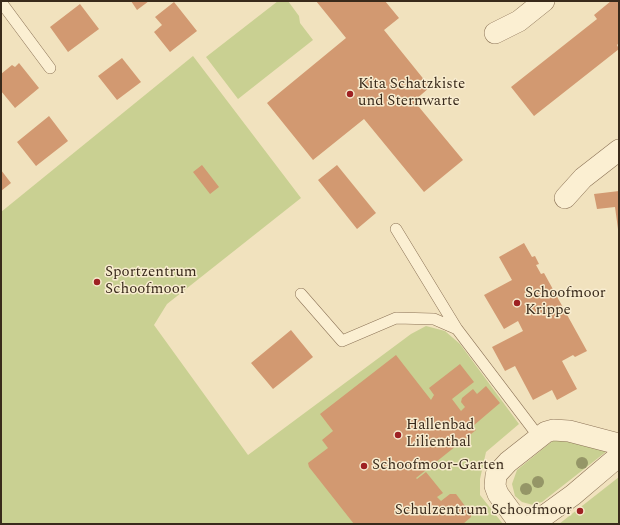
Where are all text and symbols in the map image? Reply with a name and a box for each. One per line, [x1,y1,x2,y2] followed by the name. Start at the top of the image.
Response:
[358,76,465,111] place label: Kita Schatzkiste und Sternwarte
[345,89,355,99] marker: Kita Schatzkiste und Sternwarte
[105,264,197,299] place label: Sportzentrum Schoofmoor
[92,277,102,287] marker: Sportzentrum Schoofmoor
[525,285,606,320] place label: Schoofmoor Krippe
[512,298,522,308] marker: Schoofmoor Krippe
[406,417,474,452] place label: Hallenbad Lilienthal
[393,430,403,440] marker: Hallenbad Lilienthal
[372,457,504,475] place label: Schoofmoor-Garten
[359,461,369,471] marker: Schoofmoor-Garten
[395,502,572,520] place label: Schulzentrum Schoofmoor
[575,506,585,516] marker: Schulzentrum Schoofmoor

